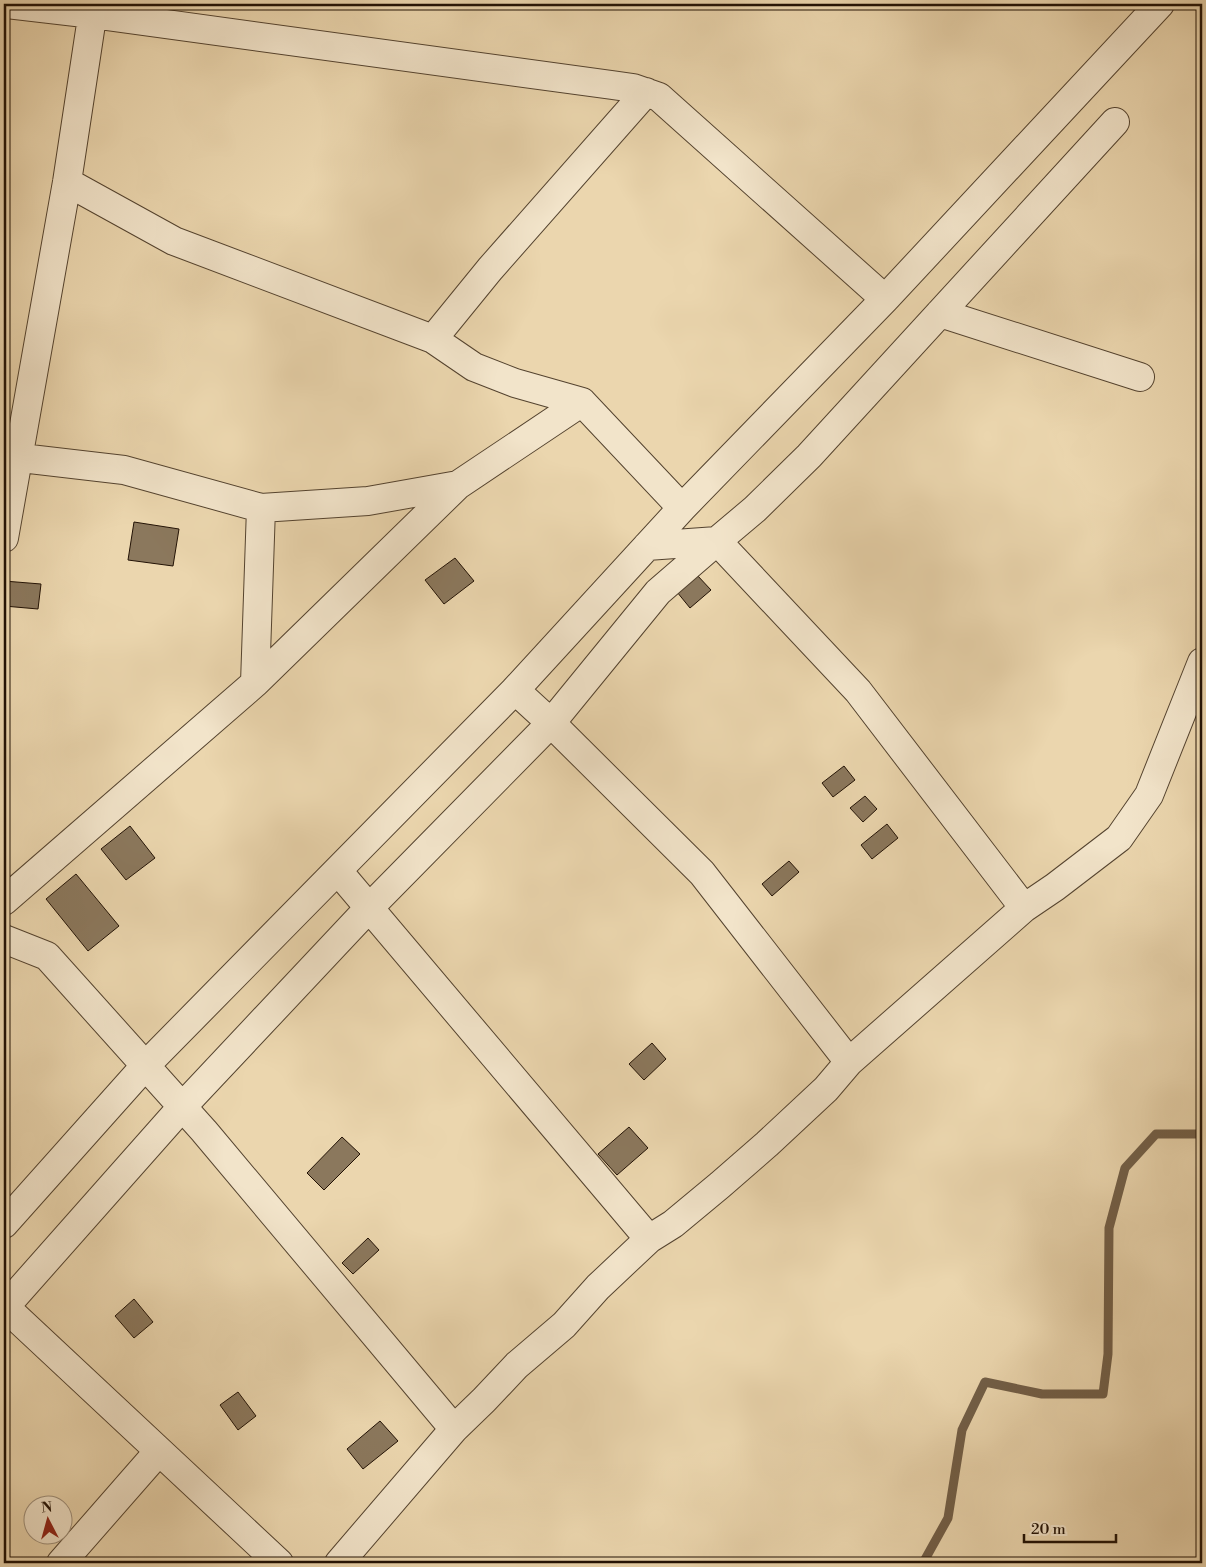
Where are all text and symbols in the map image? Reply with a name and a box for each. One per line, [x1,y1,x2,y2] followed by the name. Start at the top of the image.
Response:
[22,1494,72,1544] north arrow
[40,1499,53,1518] text: N
[1024,1512,1116,1544] scale bar
[1031,1520,1066,1539] text: 20 m

